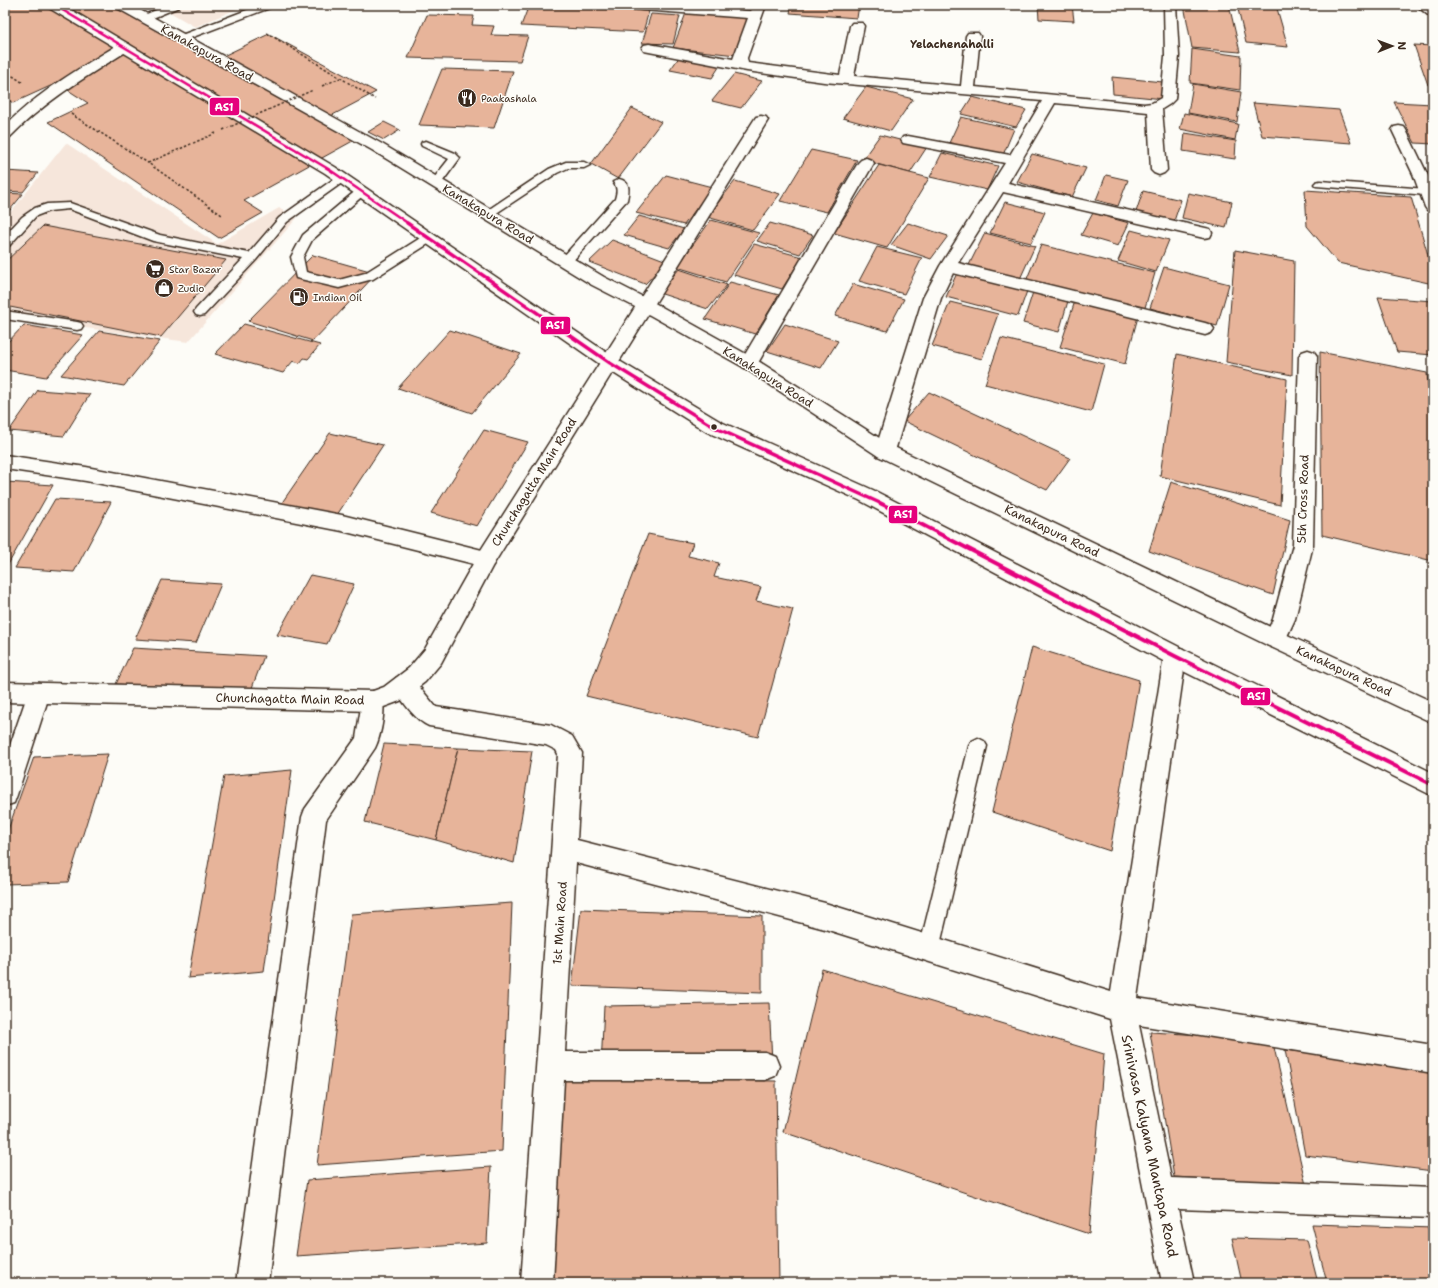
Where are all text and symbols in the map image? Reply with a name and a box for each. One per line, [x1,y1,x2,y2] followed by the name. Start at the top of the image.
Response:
[158,21,257,85] street label: Kanakapura Road
[1372,26,1412,66] north arrow
[910,37,994,52] district label: Yelachenahalli
[1394,41,1409,51] text: N
[456,87,478,109] restaurant icon: Paakashala
[481,92,537,105] place label: Paakashala
[209,97,240,116] line badge: AS1
[214,100,234,115] text: AS1
[439,180,537,248] street label: Kanakapura Road
[144,258,166,280] supermarket icon: Star Bazar
[169,263,222,276] place label: Star Bazar
[153,277,175,299] shop icon: Zudio
[178,282,204,295] place label: Zudio
[288,286,310,308] fuel station icon: Indian Oil
[313,291,362,304] place label: Indian Oil
[540,316,571,335] line badge: AS1
[545,318,565,333] text: AS1
[720,343,817,411] street label: Kanakapura Road
[488,414,580,549] street label: Chunchagatta Main Road
[709,422,719,432] unlabelled marker
[1293,454,1313,544] street label: 5th Cross Road
[1002,501,1103,561] street label: Kanakapura Road
[888,505,918,524] line badge: AS1
[893,507,913,522] text: AS1
[1294,642,1395,700] street label: Kanakapura Road
[1240,687,1271,706] line badge: AS1
[1246,689,1266,704] text: AS1
[215,690,365,708] street label: Chunchagatta Main Road
[549,880,571,965] street label: 1st Main Road
[1118,1033,1182,1259] street label: Srinivasa Kalyana Mantapa Road

